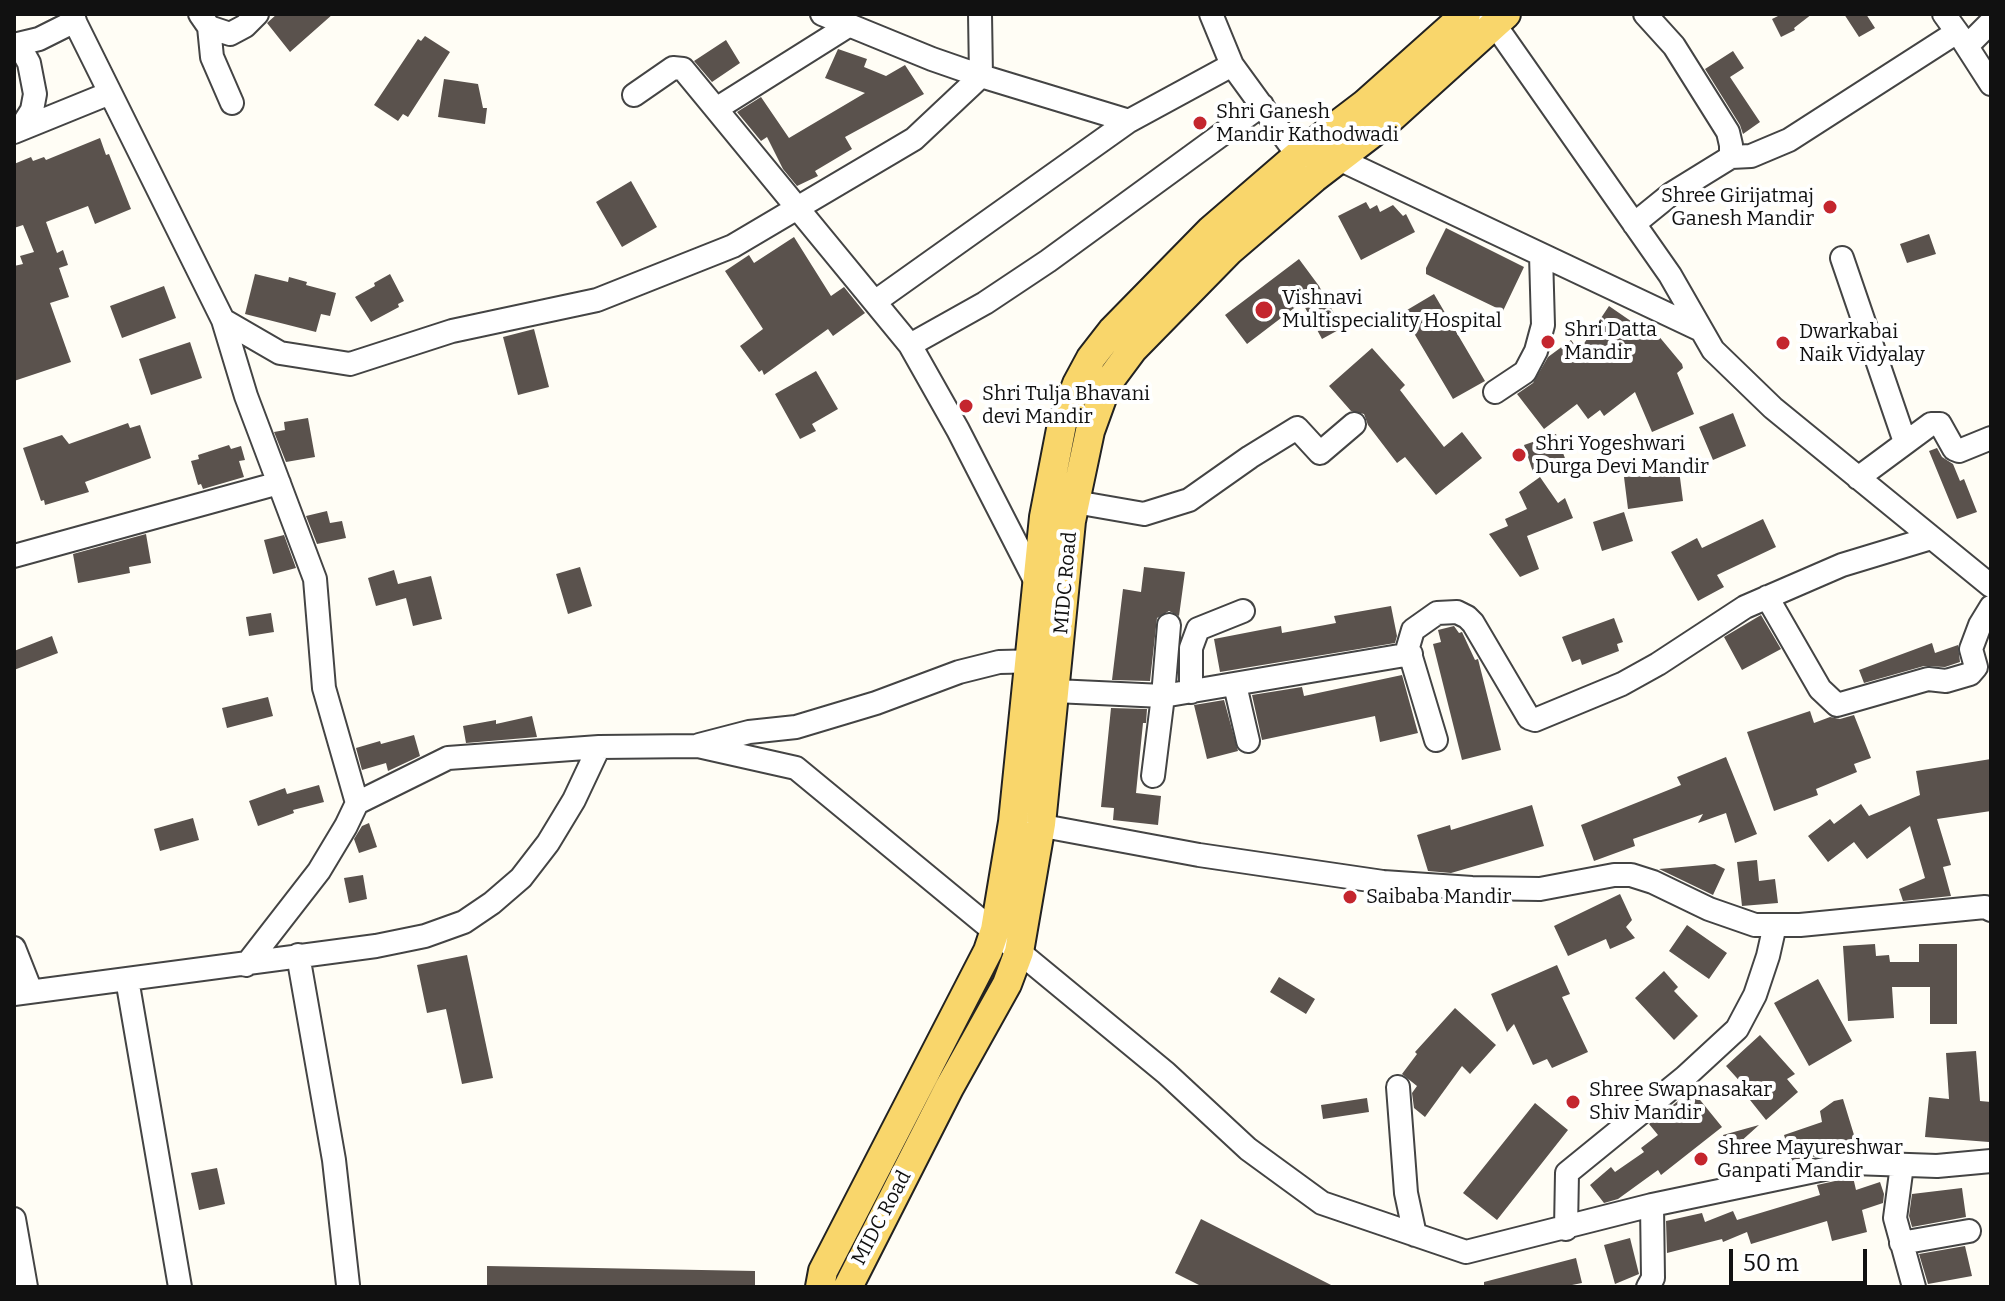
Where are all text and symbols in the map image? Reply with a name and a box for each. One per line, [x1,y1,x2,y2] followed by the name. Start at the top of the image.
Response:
[1216,100,1399,147] place label: Shri Ganesh Mandir Kathodwadi
[1191,114,1209,132] marker: Shri Ganesh Mandir Kathodwadi
[1661,184,1814,231] place label: Shree Girijatmaj Ganesh Mandir
[1821,198,1839,216] marker: Shree Girijatmaj Ganesh Mandir
[1282,286,1502,333] place label: Vishnavi Multispeciality Hospital
[1253,299,1275,321] marker: Vishnavi Multispeciality Hospital
[1564,318,1657,365] place label: Shri Datta Mandir
[1799,320,1925,367] place label: Dwarkabai Naik Vidyalay
[1539,333,1557,351] marker: Shri Datta Mandir
[1774,334,1792,352] marker: Dwarkabai Naik Vidyalay
[982,382,1150,429] place label: Shri Tulja Bhavani devi Mandir
[957,397,975,415] marker: Shri Tulja Bhavani devi Mandir
[1535,432,1709,479] place label: Shri Yogeshwari Durga Devi Mandir
[1510,446,1528,464] marker: Shri Yogeshwari Durga Devi Mandir
[1050,531,1082,635] street label: MIDC Road
[1366,885,1511,909] place label: Saibaba Mandir
[1341,888,1359,906] marker: Saibaba Mandir
[1589,1078,1772,1125] place label: Shree Swapnasakar Shiv Mandir
[1564,1093,1582,1111] marker: Shree Swapnasakar Shiv Mandir
[1717,1136,1903,1183] place label: Shree Mayureshwar Ganpati Mandir
[1692,1150,1710,1168] marker: Shree Mayureshwar Ganpati Mandir
[847,1167,917,1269] street label: MIDC Road
[1733,1233,1871,1283] scale bar
[1743,1249,1799,1277] text: 50 m

